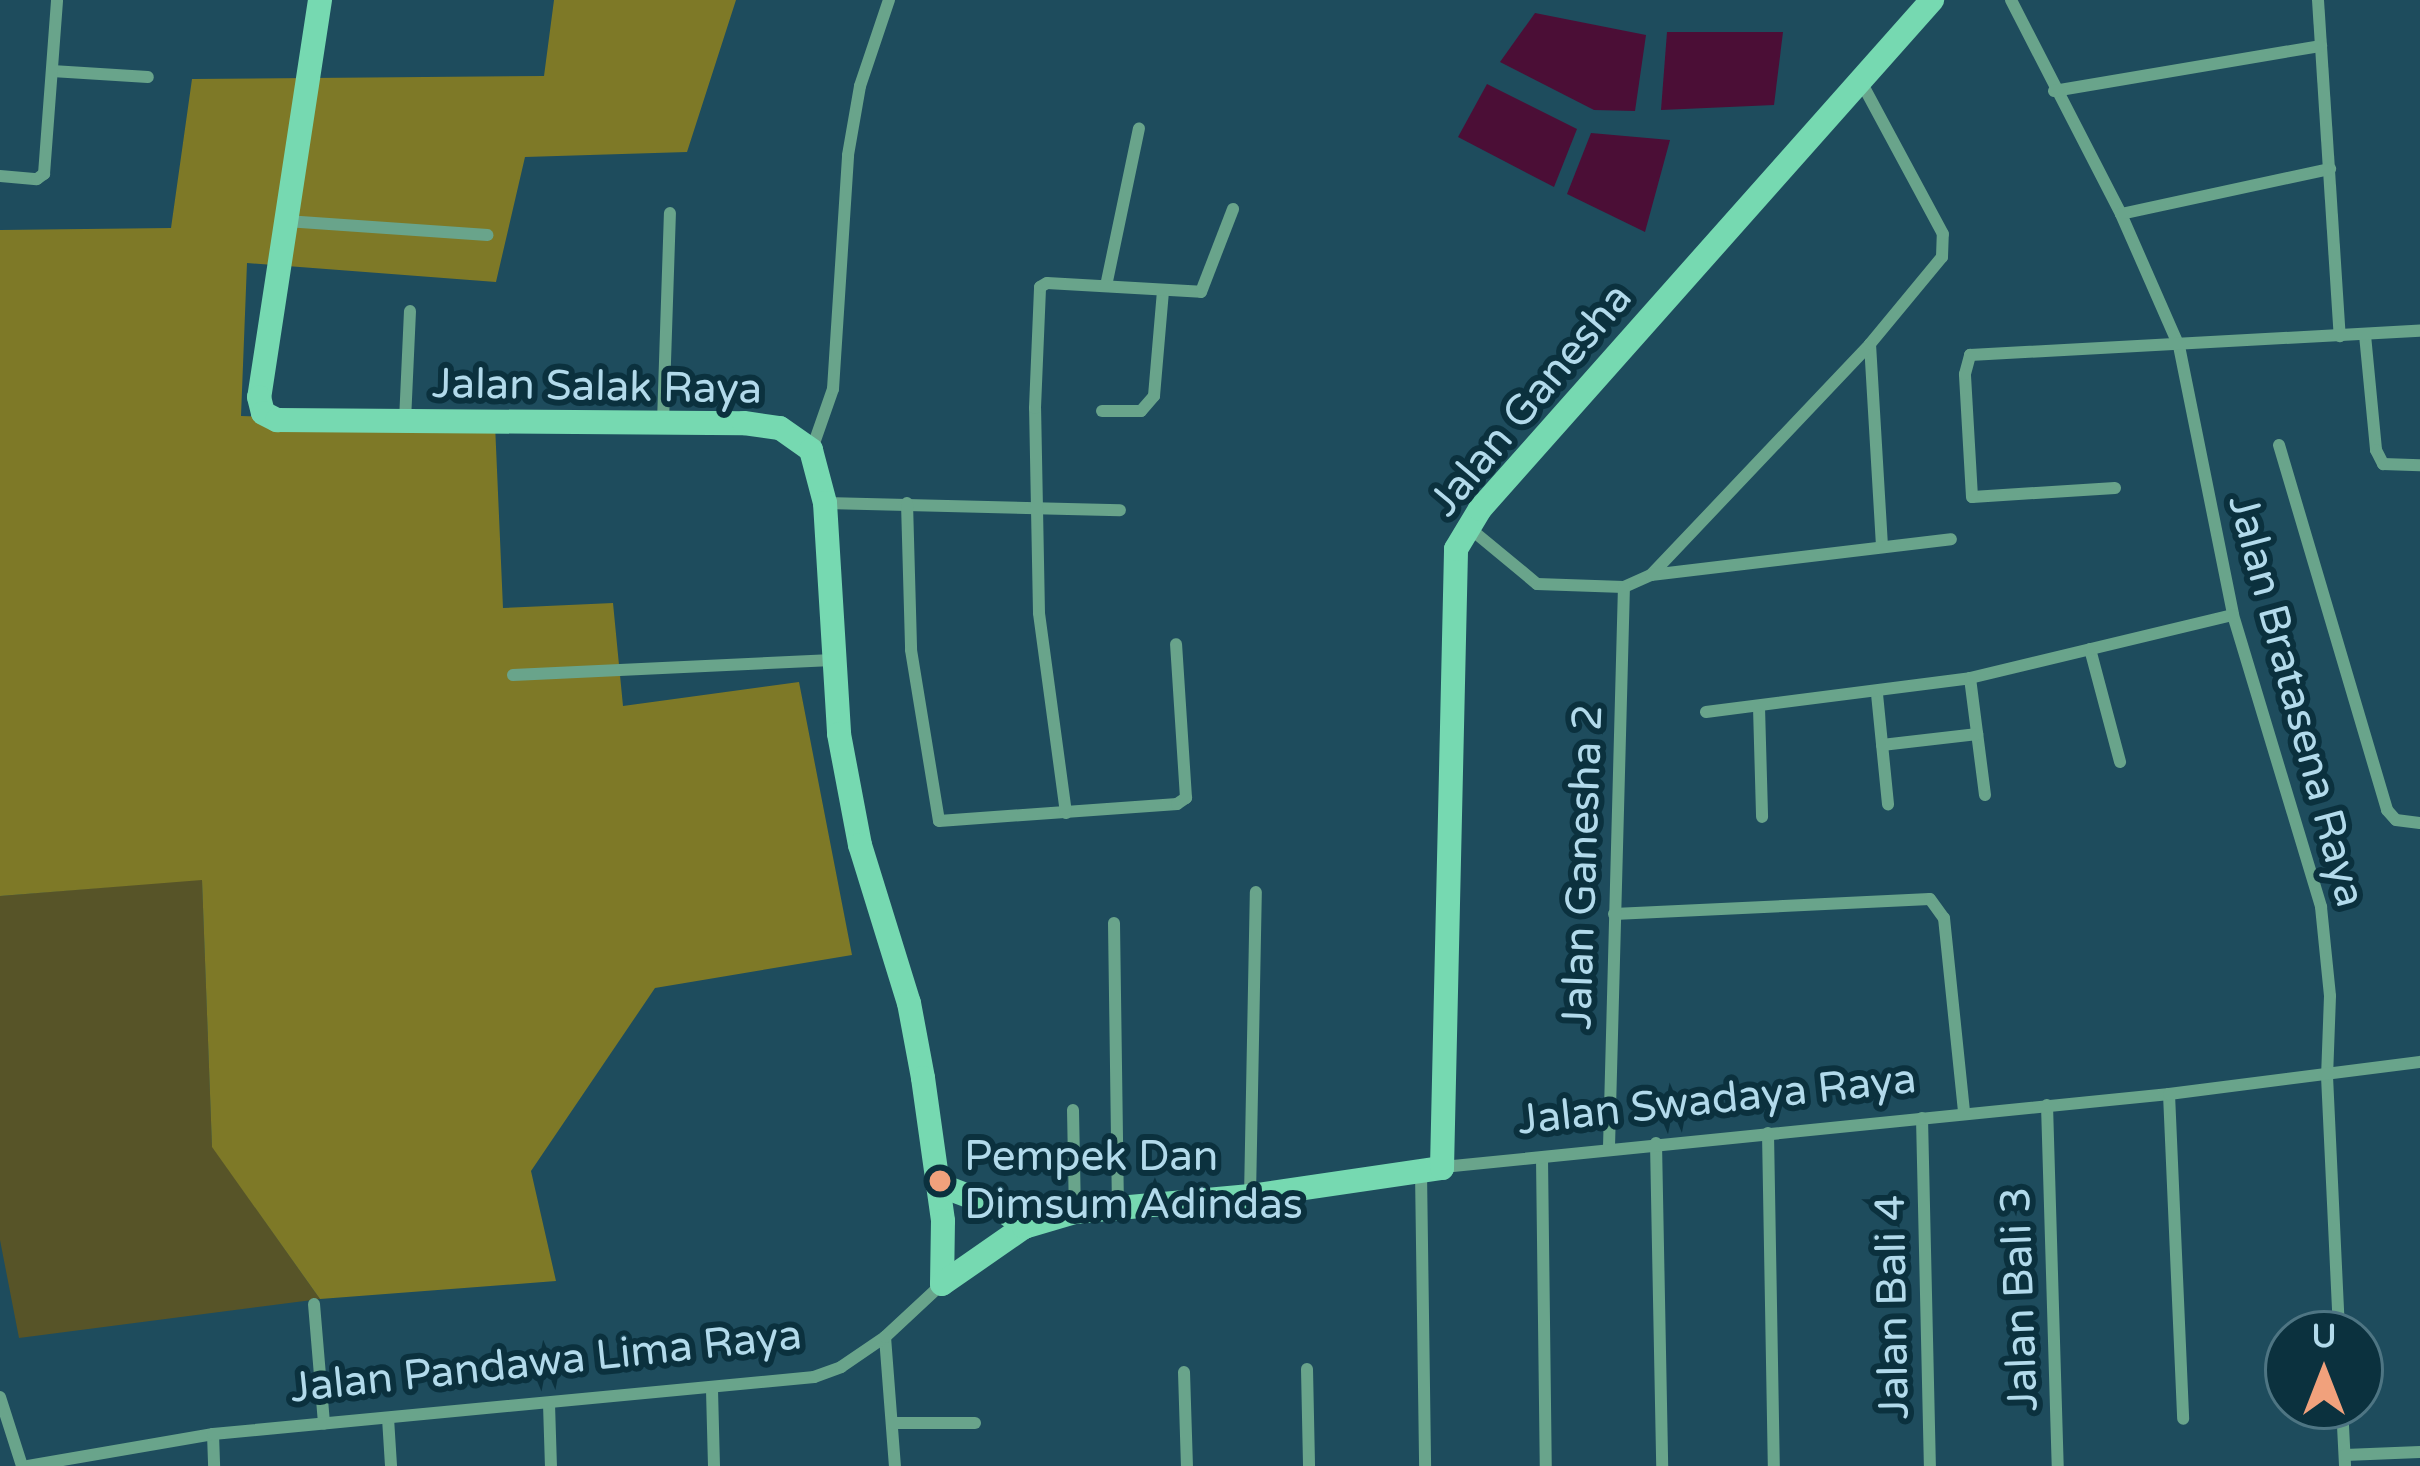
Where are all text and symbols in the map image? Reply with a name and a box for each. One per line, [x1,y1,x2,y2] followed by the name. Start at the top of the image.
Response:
[1419,274,1643,526] street label: Jalan Ganesha
[432,359,762,415] street label: Jalan Salak Raya
[2217,489,2375,913] street label: Jalan Bratasena Raya
[1552,704,1614,1030] street label: Jalan Ganesha 2
[1515,1054,1919,1146] street label: Jalan Swadaya Raya
[964,1132,1303,1230] place label: Pempek Dan Dimsum Adindas
[927,1168,953,1194] marker: Pempek Dan Dimsum Adindas
[1991,1186,2049,1412] street label: Jalan Bali 3
[1866,1194,1920,1420] street label: Jalan Bali 4
[288,1310,804,1414] street label: Jalan Pandawa Lima Raya
[2264,1310,2384,1430] north arrow
[2311,1317,2337,1356] text: U

